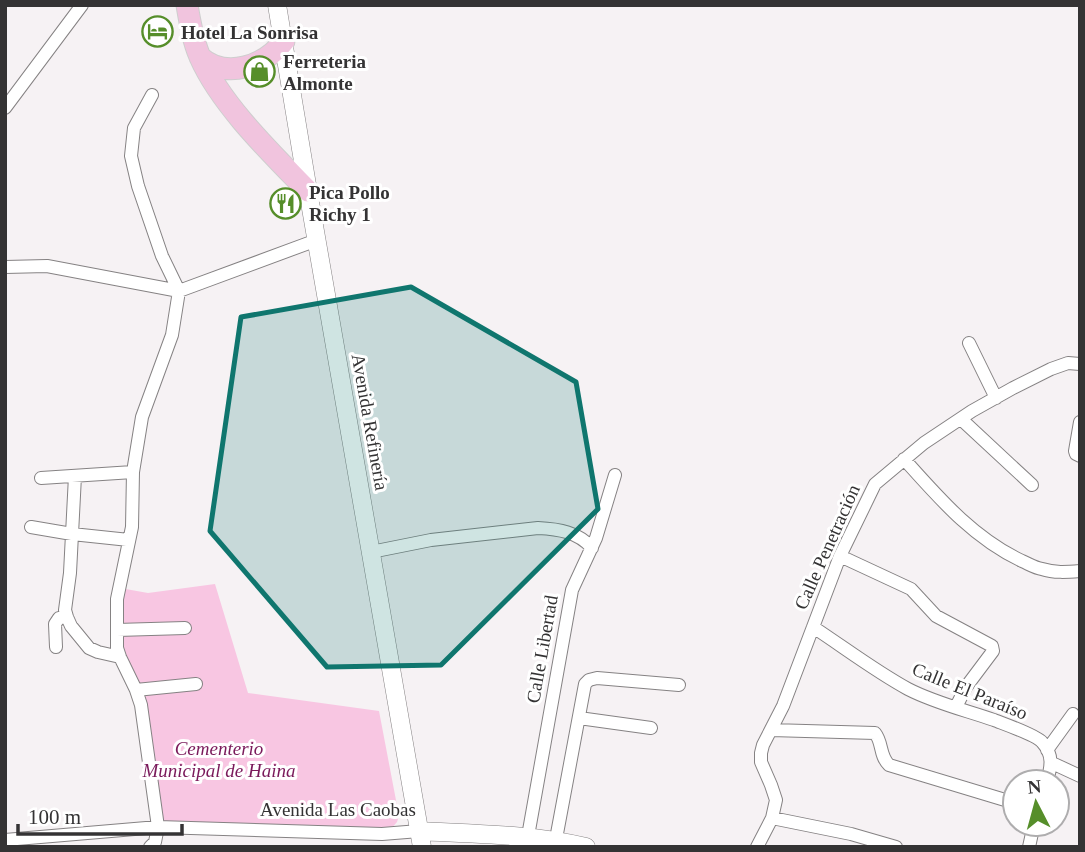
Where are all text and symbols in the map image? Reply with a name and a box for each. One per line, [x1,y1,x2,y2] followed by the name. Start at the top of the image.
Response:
[141,15,175,49] hotel icon: Hotel La Sonrisa
[181,22,319,43] place label: Hotel La Sonrisa
[283,51,366,94] place label: Ferreteria Almonte
[243,55,277,89] shop icon: Ferreteria Almonte
[309,182,390,225] place label: Pica Pollo Richy 1
[269,186,303,220] restaurant icon: Pica Pollo Richy 1
[348,352,392,493] street label: Avenida Refinería
[790,481,864,613] street label: Calle Penetración
[522,593,562,705] street label: Calle Libertad
[909,658,1031,724] street label: Calle El Paraíso
[141,738,296,781] park label: Cementerio Municipal de Haina
[1001,768,1071,838] north arrow
[1026,775,1042,798] text: N
[18,792,182,836] scale bar
[260,799,416,820] street label: Avenida Las Caobas
[28,805,81,829] text: 100 m

